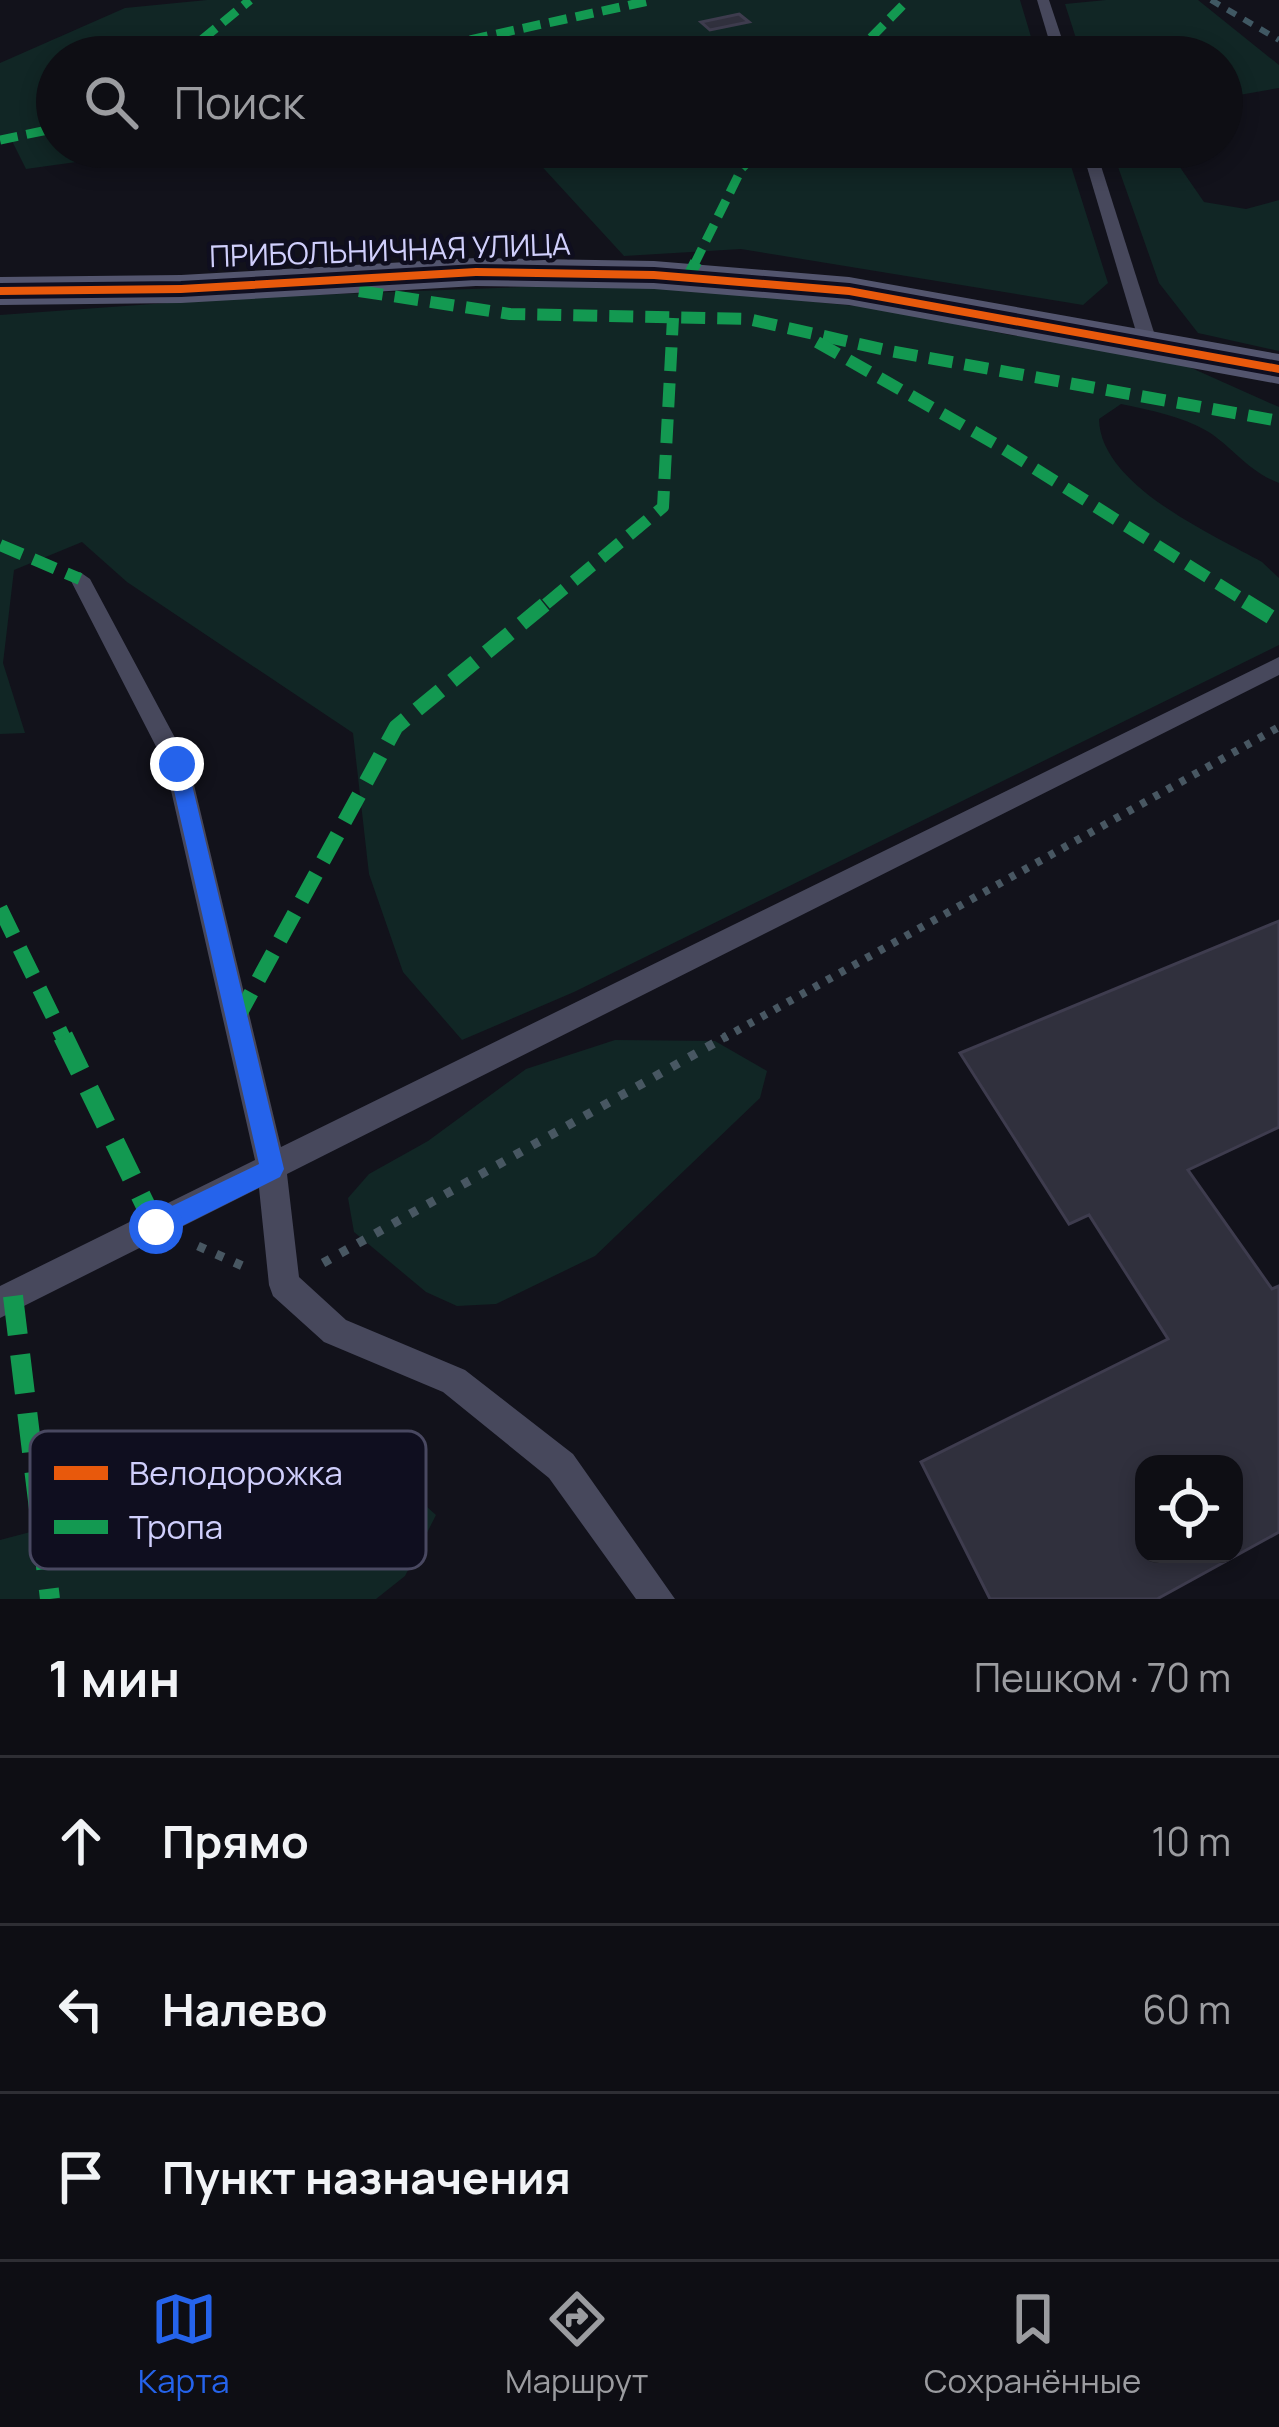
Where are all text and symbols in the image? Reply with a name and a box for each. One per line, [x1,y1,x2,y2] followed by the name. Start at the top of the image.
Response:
[36,36,1243,168] search box
[78,69,144,135] icon: search
[174,71,305,133] text: Поиск
[209,223,571,276] street label: ПРИБОЛЬНИЧНАЯ УЛИЦА
[150,737,204,791] route end
[129,1200,183,1254] route start
[30,1431,426,1569] legend
[129,1450,343,1495] text: Велодорожка
[1135,1455,1243,1563] map controls
[1135,1455,1243,1563] button: locate
[129,1504,223,1549] text: Тропа
[48,1643,180,1712] text: 1 мин
[974,1650,1231,1704] text: Пешком · 70 m
[48,1808,114,1874] icon: ahead
[162,1810,309,1872] text: Прямо
[1151,1814,1231,1868] text: 10 m
[48,1976,114,2042] icon: left
[162,1978,328,2040] text: Налево
[1142,1982,1231,2036] text: 60 m
[48,2144,114,2210] icon: arrive
[162,2146,571,2208] text: Пункт назначения
[138,2286,230,2403] tab: Карта
[505,2286,649,2403] tab: Маршрут
[924,2286,1141,2403] tab: Сохранённые

